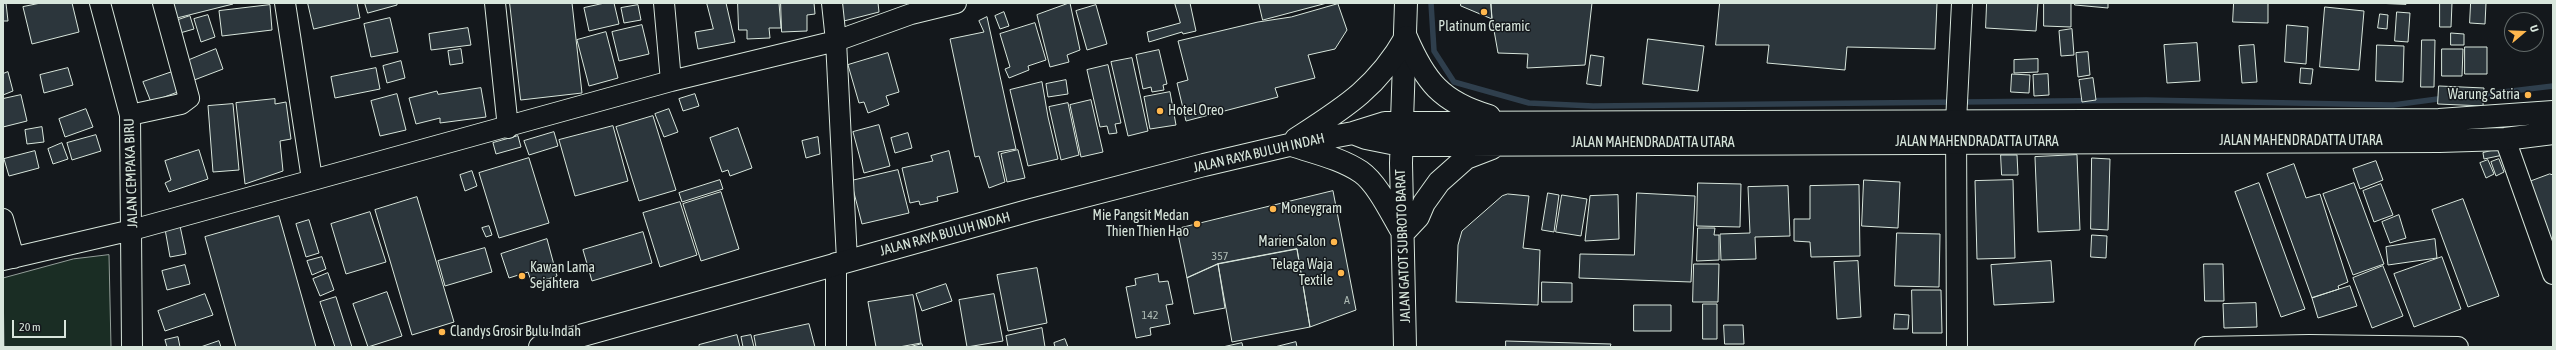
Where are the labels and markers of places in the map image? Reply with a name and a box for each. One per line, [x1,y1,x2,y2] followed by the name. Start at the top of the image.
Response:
[1479,7,1489,17] marker: Platinum Ceramic
[1438,19,1530,35] place label: Platinum Ceramic
[2448,87,2520,103] place label: Warung Satria
[2523,90,2533,100] marker: Warung Satria
[1168,103,1224,119] place label: Hotel Oreo
[1155,106,1165,116] marker: Hotel Oreo
[1281,201,1342,217] place label: Moneygram
[1268,204,1278,214] marker: Moneygram
[1093,208,1189,240] place label: Mie Pangsit Medan Thien Thien Hao
[1192,219,1202,229] marker: Mie Pangsit Medan Thien Thien Hao
[1258,234,1326,250] place label: Marien Salon
[1329,237,1339,247] marker: Marien Salon
[1271,257,1333,290] place label: Telaga Waja Textile
[530,260,595,292] place label: Kawan Lama Sejahtera
[1336,268,1346,278] marker: Telaga Waja Textile
[517,271,527,281] marker: Kawan Lama Sejahtera
[450,324,581,340] place label: Clandys Grosir Bulu Indah
[437,327,447,337] marker: Clandys Grosir Bulu Indah

